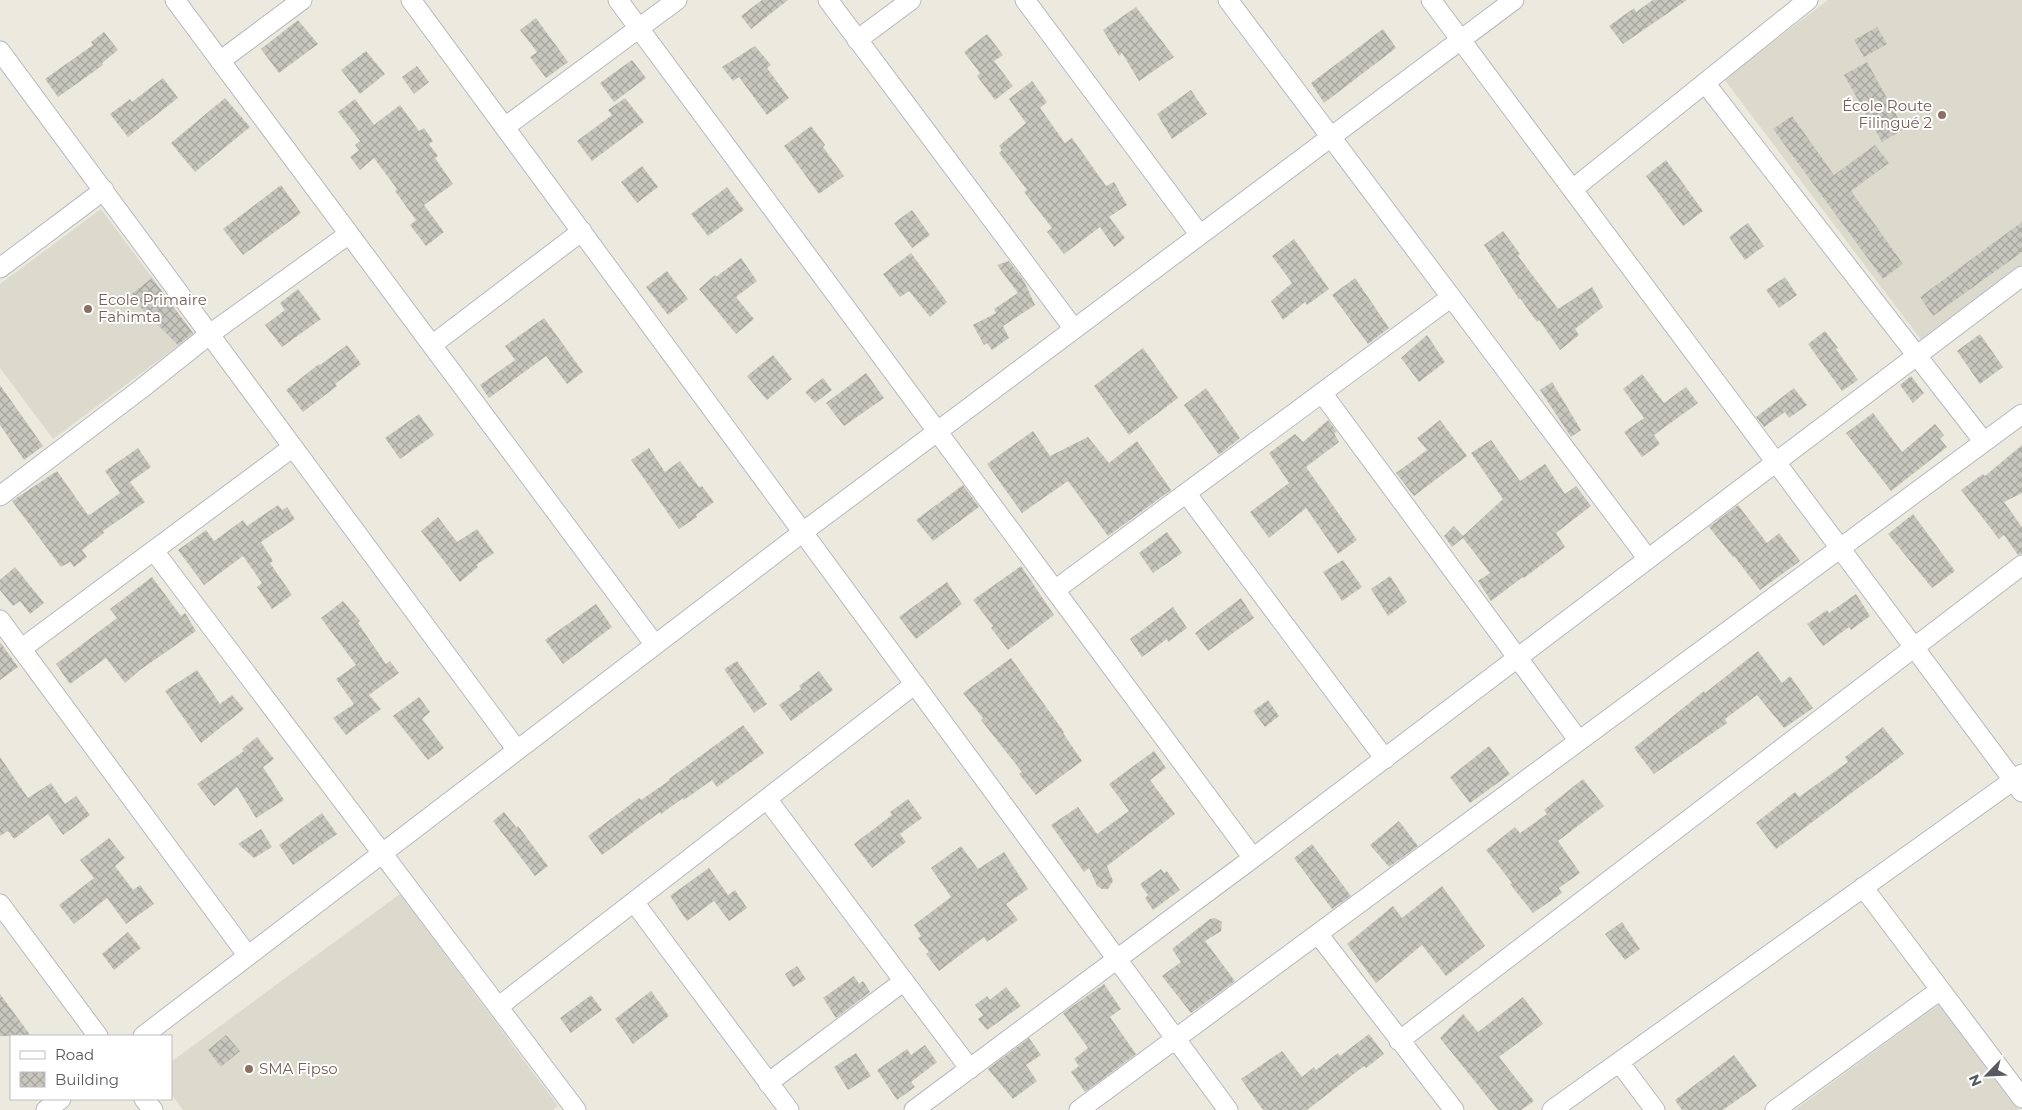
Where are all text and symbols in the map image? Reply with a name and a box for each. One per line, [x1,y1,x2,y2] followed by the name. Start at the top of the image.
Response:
[1842,96,1932,132] place label: École Route Filingué 2
[1936,109,1948,121] marker: École Route Filingué 2
[98,290,207,326] place label: Ecole Primaire Fahimta
[82,303,94,315] marker: Ecole Primaire Fahimta
[10,1035,172,1100] legend
[55,1045,94,1064] text: Road
[1962,1050,2012,1100] north arrow
[259,1059,338,1078] place label: SMA Fipso
[243,1063,255,1075] marker: SMA Fipso
[55,1070,119,1089] text: Building
[1965,1071,1986,1089] text: N

